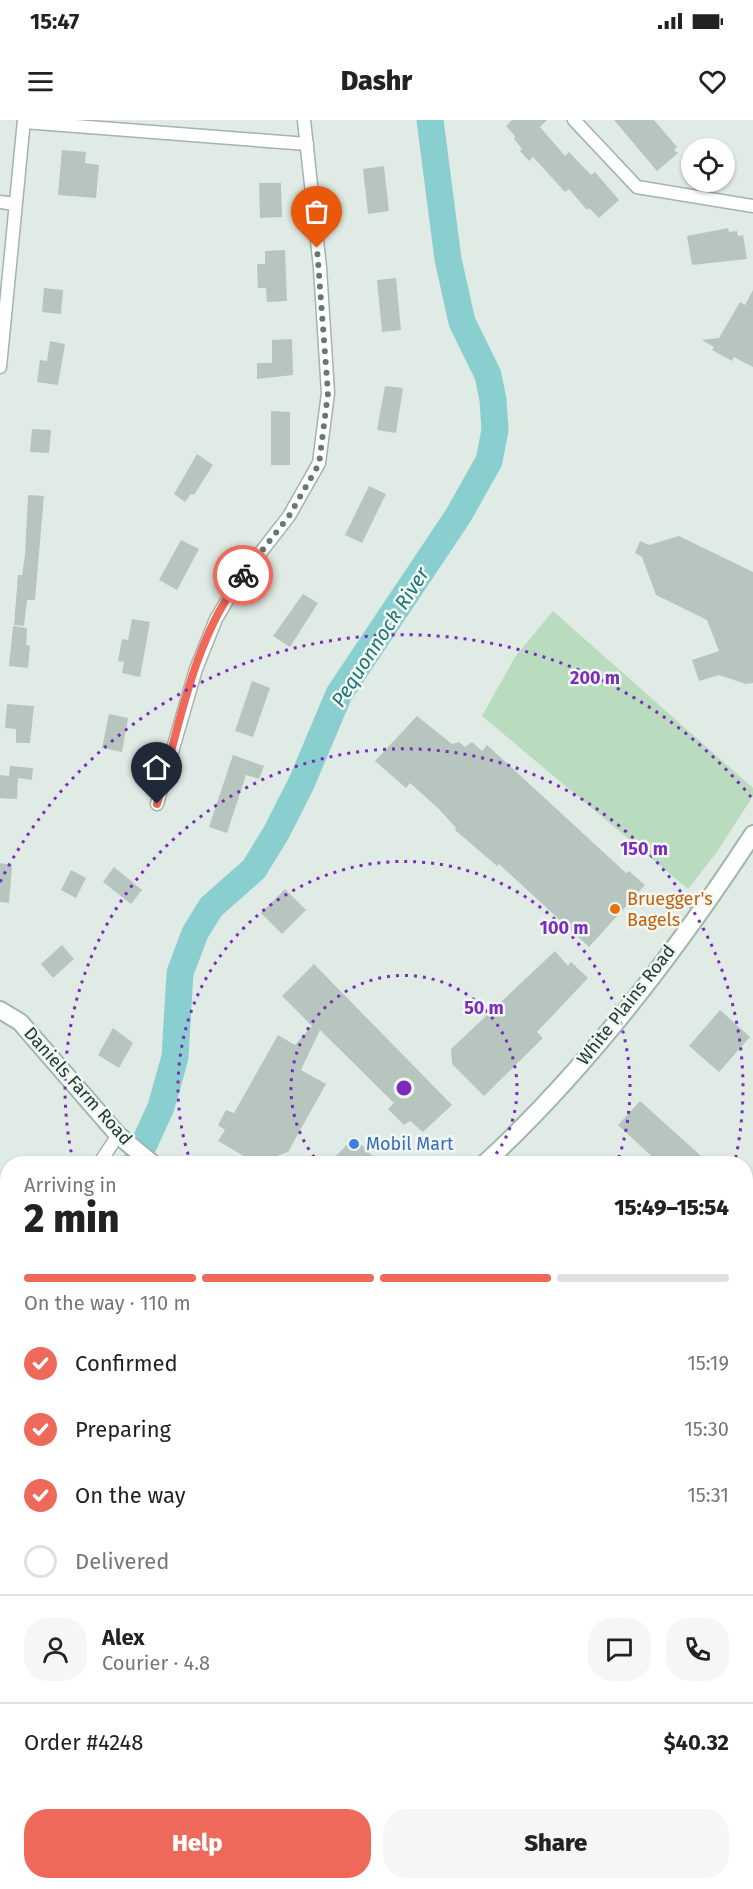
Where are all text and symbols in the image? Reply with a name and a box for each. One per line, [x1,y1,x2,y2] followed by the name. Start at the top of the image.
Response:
[30,8,79,35] text: 15:47
[24,65,57,98] icon: menu
[341,65,412,97] text: Dashr
[696,65,729,98] icon: heart
[681,138,735,192] map controls
[681,138,735,192] button: locate
[291,186,342,248] pin
[300,195,333,228] icon: bag
[213,545,273,605] courier
[227,559,260,592] icon: bike
[326,562,435,711] water label: Pequonnock River
[570,667,620,689] text: 200 m
[131,742,182,804] pin
[140,751,173,784] icon: home
[620,838,668,860] text: 150 m
[627,888,713,931] place label: Bruegger's Bagels
[608,902,622,916] marker: Bruegger's Bagels
[540,917,588,939] text: 100 m
[572,940,680,1070] street label: White Plains Road
[464,997,504,1019] text: 50 m
[19,1022,137,1150] street label: Daniels Farm Road
[394,1078,414,1098] centre of rings
[366,1133,454,1155] place label: Mobil Mart
[347,1137,361,1151] marker: Mobil Mart
[24,1173,117,1197] text: Arriving in
[614,1194,729,1221] text: 15:49–15:54
[24,1196,120,1242] text: 2 min
[24,1291,191,1315] text: On the way · 110 m
[24,1347,57,1380] icon: check
[75,1350,178,1377] text: Confirmed
[687,1351,729,1375] text: 15:19
[24,1413,57,1446] icon: check
[75,1416,171,1443] text: Preparing
[684,1417,729,1441] text: 15:30
[24,1479,57,1512] icon: check
[75,1482,186,1509] text: On the way
[687,1483,729,1507] text: 15:31
[75,1548,170,1575] text: Delivered
[24,1618,87,1681] button: person
[588,1618,651,1681] button: chat
[666,1618,729,1681] button: phone
[102,1624,145,1651] text: Alex
[102,1651,210,1675] text: Courier · 4.8
[24,1729,143,1756] text: Order #4248
[663,1729,729,1756] text: $40.32
[24,1809,371,1878] button: Help
[383,1809,729,1878] button: Share

